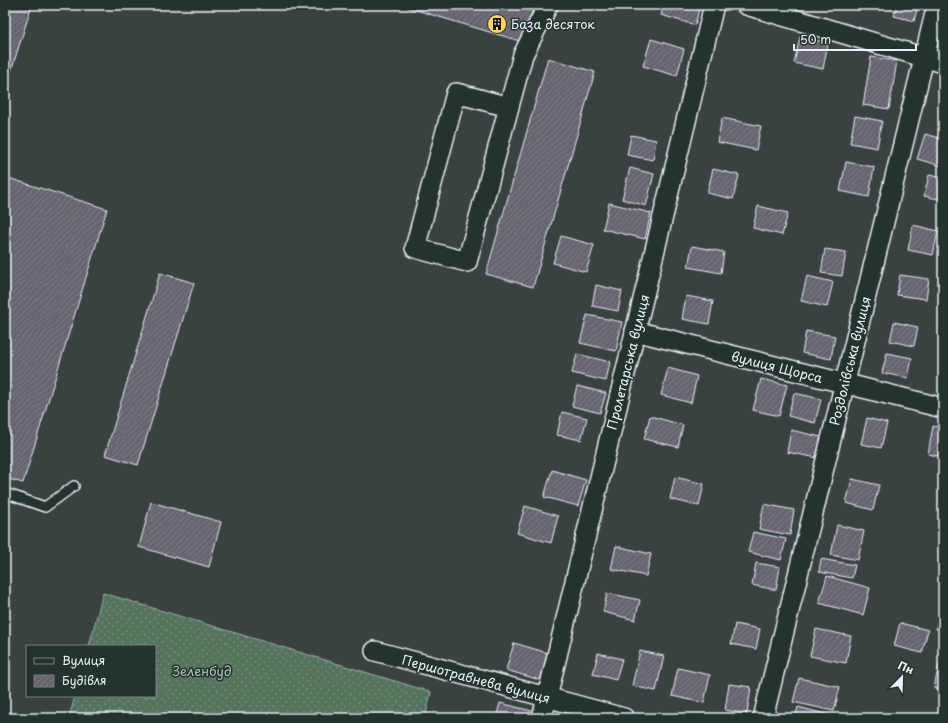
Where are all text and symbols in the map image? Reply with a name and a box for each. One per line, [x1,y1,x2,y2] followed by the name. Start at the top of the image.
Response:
[486,13,508,35] building icon: База десяток
[511,14,595,33] place label: База десяток
[794,26,916,52] scale bar
[800,30,831,48] text: 50 m
[602,292,654,431] street label: Пролетарська вулиця
[824,294,875,427] street label: Роздолівська вулиця
[729,346,826,387] street label: вулиця Щорса
[26,645,156,697] legend
[400,650,552,707] street label: Першотравнева вулиця
[62,651,105,669] text: Вулиця
[895,656,917,678] text: Пн
[882,657,922,697] north arrow
[172,661,232,680] park label: Зеленбуд
[62,671,107,689] text: Будівля

